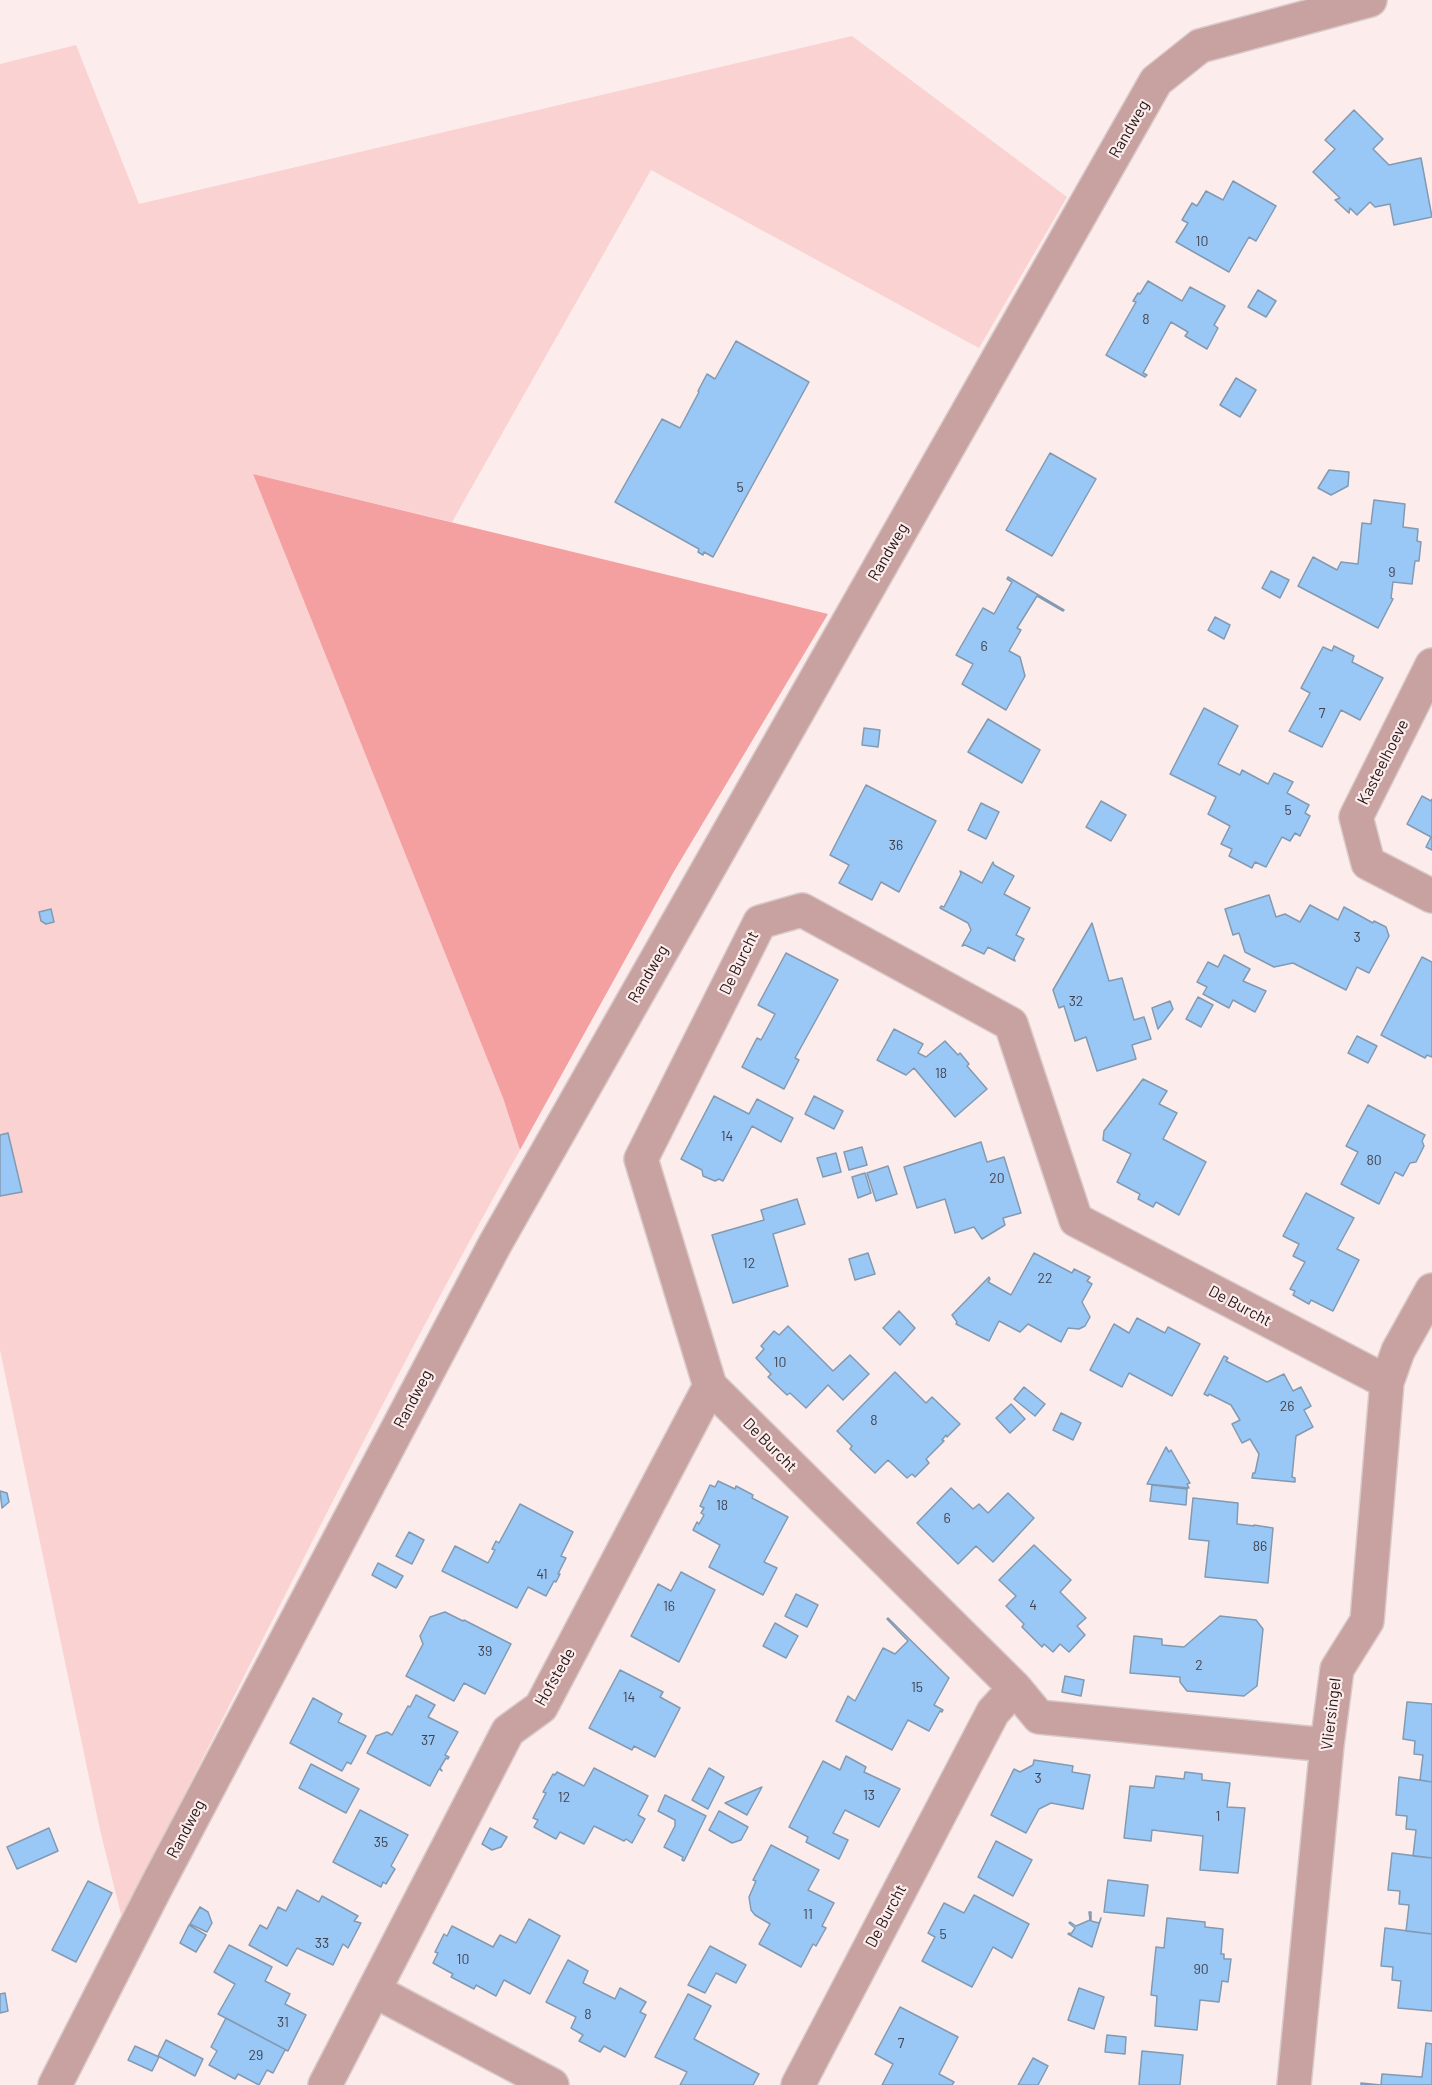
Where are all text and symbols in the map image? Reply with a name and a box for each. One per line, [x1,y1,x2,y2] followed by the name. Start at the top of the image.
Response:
[1105,97,1153,161] street label: Randweg
[1196,233,1208,249] house number: 10
[1142,311,1150,327] house number: 8
[736,479,744,495] house number: 5
[864,520,912,584] street label: Randweg
[1388,564,1396,580] house number: 9
[980,638,988,654] house number: 6
[1319,705,1325,721] house number: 7
[1353,716,1413,808] street label: Kasteelhoeve
[1284,802,1292,818] house number: 5
[889,837,903,853] house number: 36
[715,928,763,998] street label: De Burcht
[1353,929,1361,945] house number: 3
[624,942,672,1006] street label: Randweg
[1069,993,1083,1009] house number: 32
[935,1065,947,1081] house number: 18
[721,1128,733,1144] house number: 14
[1366,1152,1382,1168] house number: 80
[989,1170,1005,1186] house number: 20
[743,1255,755,1271] house number: 12
[1037,1270,1053,1286] house number: 22
[1205,1281,1275,1331] street label: De Burcht
[774,1354,786,1370] house number: 10
[390,1366,436,1432] street label: Randweg
[1280,1398,1294,1414] house number: 26
[870,1412,878,1428] house number: 8
[739,1414,801,1476] street label: De Burcht
[716,1497,728,1513] house number: 18
[943,1510,951,1526] house number: 6
[1253,1538,1267,1554] house number: 86
[536,1566,548,1582] house number: 41
[1029,1597,1037,1613] house number: 4
[663,1598,675,1614] house number: 16
[478,1643,492,1659] house number: 39
[531,1645,579,1709] street label: Hofstede
[1195,1657,1203,1673] house number: 2
[1317,1677,1345,1751] street label: Vliersingel
[911,1679,923,1695] house number: 15
[623,1689,635,1705] house number: 14
[421,1732,435,1748] house number: 37
[1034,1770,1042,1786] house number: 3
[863,1787,875,1803] house number: 13
[558,1789,570,1805] house number: 12
[163,1796,209,1862] street label: Randweg
[1216,1808,1220,1824] house number: 1
[374,1834,388,1850] house number: 35
[861,1881,911,1951] street label: De Burcht
[803,1906,813,1922] house number: 11
[939,1926,947,1942] house number: 5
[315,1935,329,1951] house number: 33
[457,1951,469,1967] house number: 10
[1193,1961,1209,1977] house number: 90
[584,2006,592,2022] house number: 8
[277,2014,289,2030] house number: 31
[898,2035,904,2051] house number: 7
[249,2047,263,2063] house number: 29

